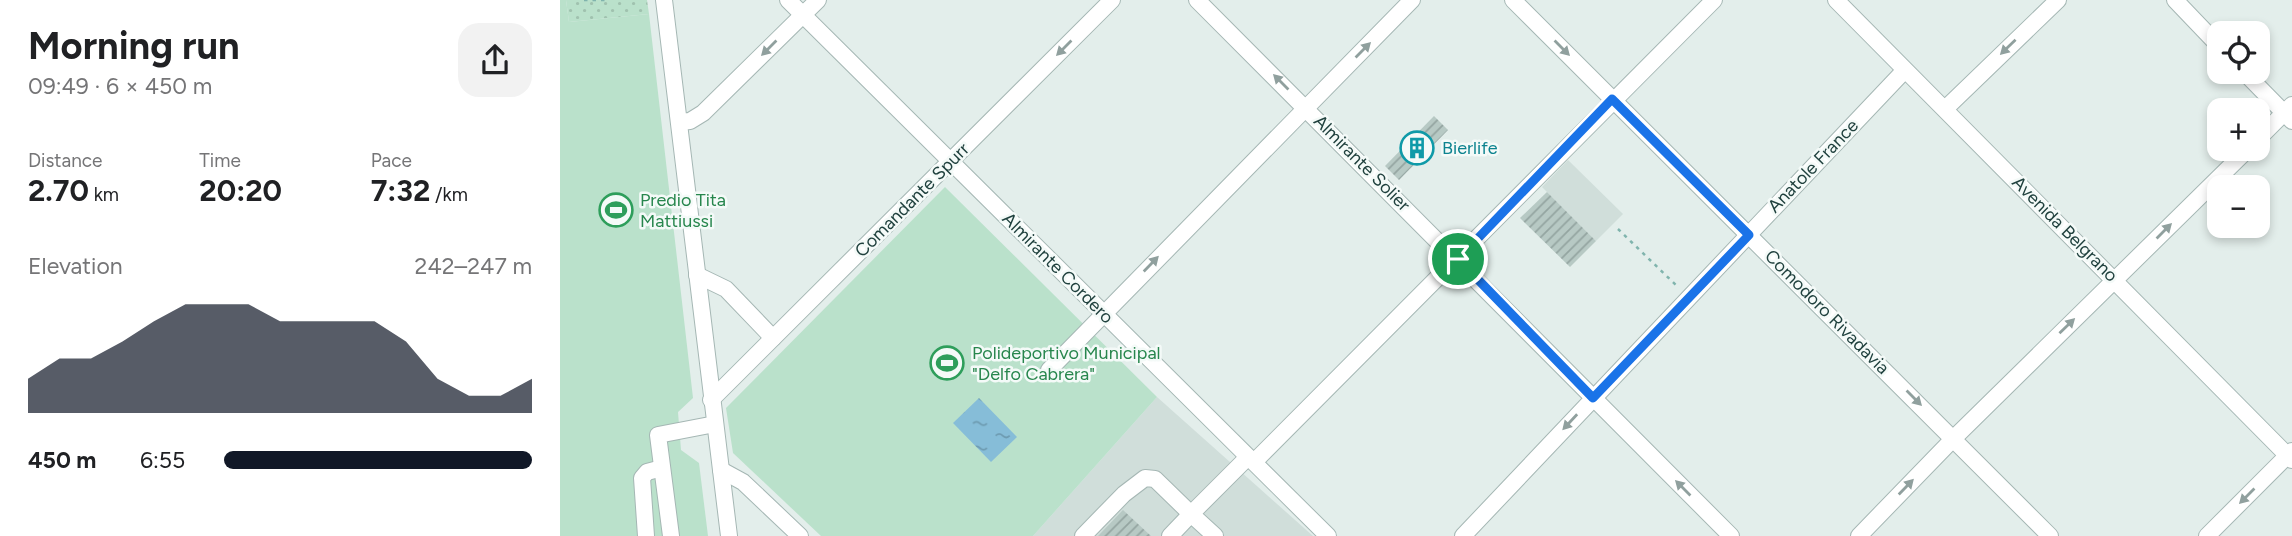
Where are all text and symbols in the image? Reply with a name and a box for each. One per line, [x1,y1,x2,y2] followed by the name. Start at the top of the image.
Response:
[2207,21,2270,238] map controls
[2207,21,2270,84] button: locate
[28,23,240,69] text: Morning run
[458,23,532,97] button: share
[762,39,778,56] one-way arrow
[2000,39,2017,56] one-way arrow
[1055,40,1072,57] one-way arrow
[1553,40,1570,57] one-way arrow
[1354,42,1370,59] one-way arrow
[28,72,212,100] text: 09:49 · 6 × 450 m
[1273,75,1290,91] one-way arrow
[2207,98,2270,161] button: +
[1309,110,1415,216] street label: Almirante Solier
[1763,115,1863,217] street label: Anatole France
[1398,129,1436,167] building icon: Bierlife
[1442,137,1498,159] place label: Bierlife
[850,138,974,262] street label: Comandante Spurr
[28,149,102,172] text: Distance
[199,149,241,172] text: Time
[371,149,412,172] text: Pace
[28,172,89,209] text: 2.70
[199,172,282,209] text: 20:20
[371,172,430,209] text: 7:32
[2008,172,2122,286] street label: Avenida Belgrano
[2207,175,2270,238] button: −
[89,183,119,206] text: km
[430,183,468,206] text: /km
[640,189,726,232] place label: Predio Tita Mattiussi
[597,191,635,229] sports icon: Predio Tita Mattiussi
[998,208,1118,328] street label: Almirante Cordero
[2155,224,2172,240] one-way arrow
[1428,229,1488,289] pin
[1439,240,1477,278] icon: arrive
[1760,245,1894,379] street label: Comodoro Rivadavia
[28,252,123,280] text: Elevation
[415,252,532,280] text: 242–247 m
[1143,256,1160,273] one-way arrow
[2059,318,2076,335] one-way arrow
[972,342,1161,385] place label: Polideportivo Municipal "Delfo Cabrera"
[928,344,966,382] sports icon: Polideportivo Municipal "Delfo Cabrera"
[1906,390,1923,407] one-way arrow
[1563,413,1579,430] one-way arrow
[28,446,96,474] text: 450 m
[140,446,185,474] text: 6:55
[1674,479,1691,496] one-way arrow
[1898,479,1914,496] one-way arrow
[2239,487,2256,504] one-way arrow

